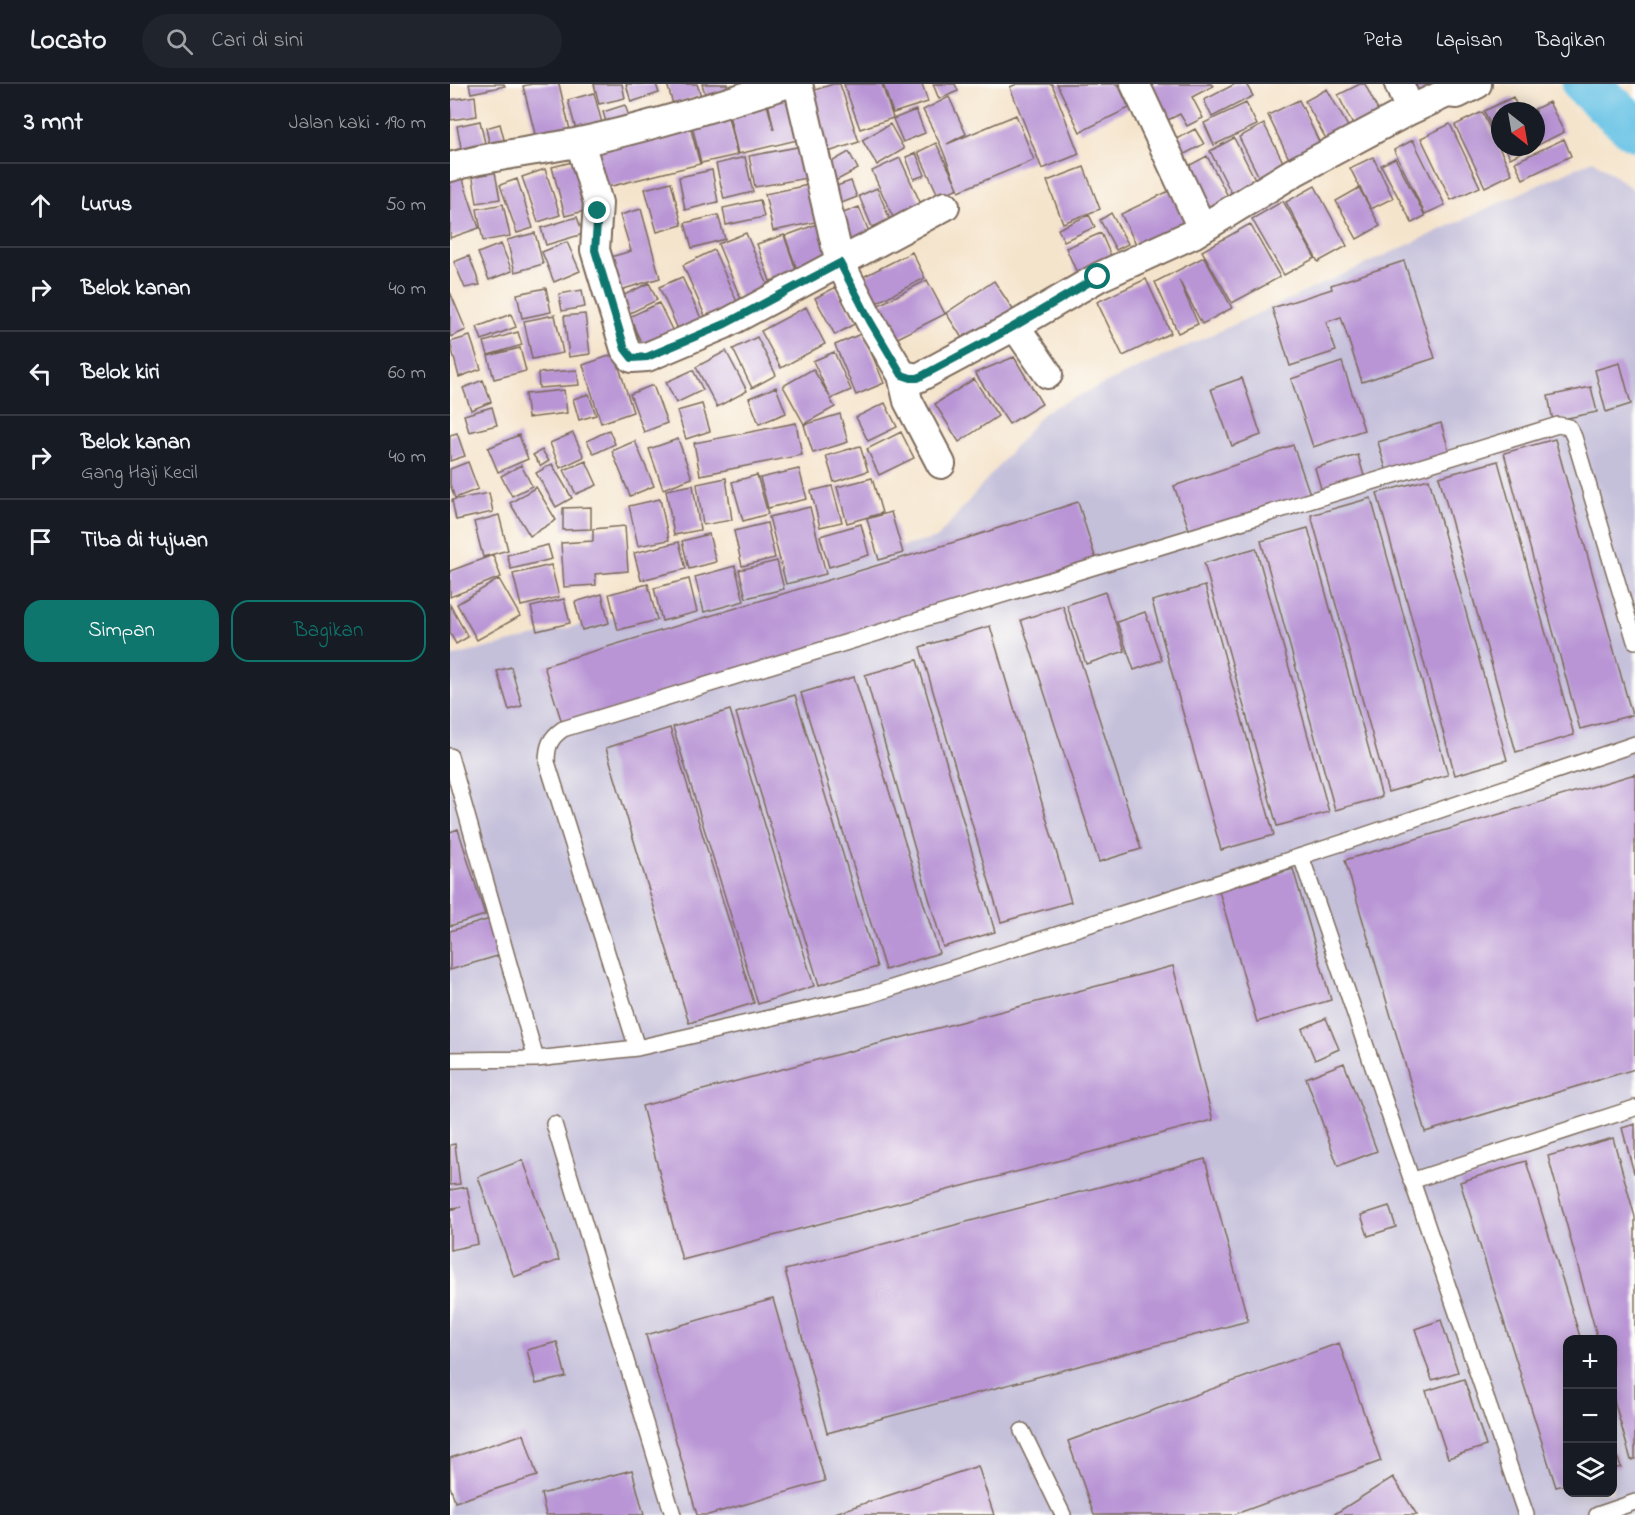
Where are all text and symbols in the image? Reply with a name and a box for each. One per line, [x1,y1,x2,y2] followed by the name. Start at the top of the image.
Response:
[142,14,562,68] search box
[30,21,106,62] text: Locato
[163,25,196,58] icon: search
[211,25,303,57] text: Cari di sini
[1364,26,1403,56] text: Peta
[1436,26,1502,56] text: Lapisan
[1535,26,1605,56] text: Bagikan
[1491,102,1545,156] north arrow
[24,104,83,142] text: 3 mnt
[289,109,426,138] text: Jalan kaki · 190 m
[24,189,57,222] icon: ahead
[81,189,132,221] text: Lurus
[385,191,426,220] text: 50 m
[584,197,610,223] route end
[1084,263,1110,289] route start
[24,273,57,306] icon: right
[81,273,190,305] text: Belok kanan
[389,275,426,304] text: 40 m
[24,357,57,390] icon: left
[81,357,160,389] text: Belok kiri
[388,359,426,388] text: 60 m
[81,427,190,459] text: Belok kanan
[24,441,57,474] icon: right
[389,443,426,472] text: 40 m
[81,459,198,488] text: Gang Haji Kecil
[24,525,57,558] icon: arrive
[81,525,208,557] text: Tiba di tujuan
[24,600,219,662] button: Simpan
[231,600,426,662] button: Bagikan
[1563,1335,1617,1497] map controls
[1563,1335,1617,1389] button: +
[1563,1389,1617,1443] button: −
[1563,1443,1617,1497] button: layers

